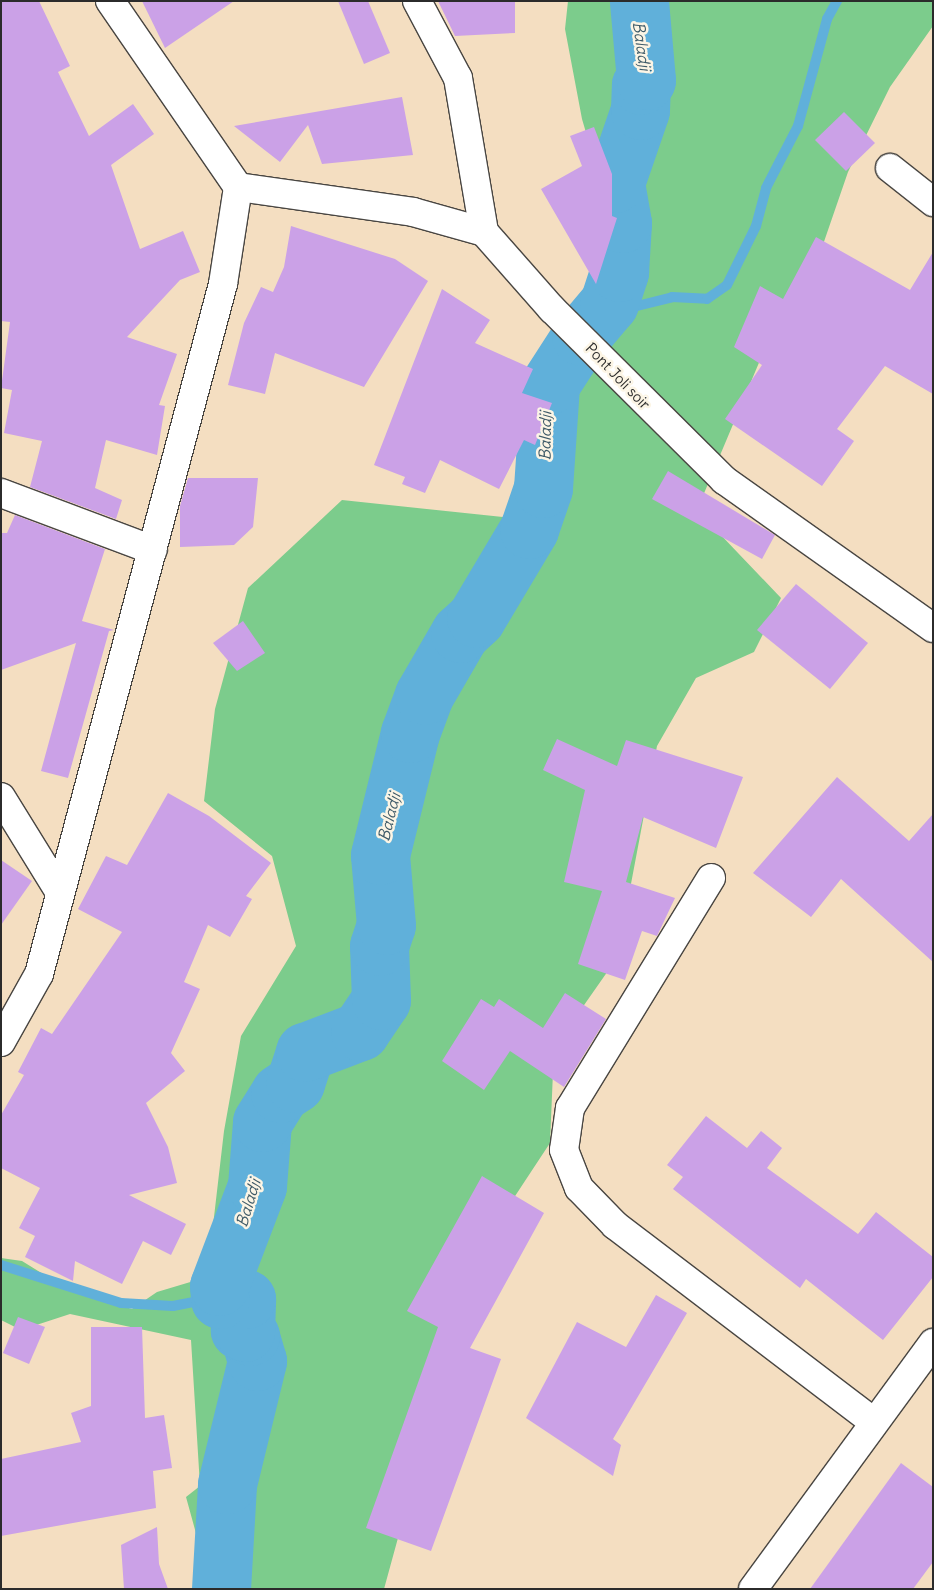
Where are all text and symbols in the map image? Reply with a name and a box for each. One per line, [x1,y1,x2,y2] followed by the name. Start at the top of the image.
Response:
[629,20,655,72] water label: Baladji
[582,339,654,413] street label: Pont Joli soir
[535,411,555,461] water label: Baladji
[374,791,404,843] water label: Baladji
[232,1177,264,1229] water label: Baladji

